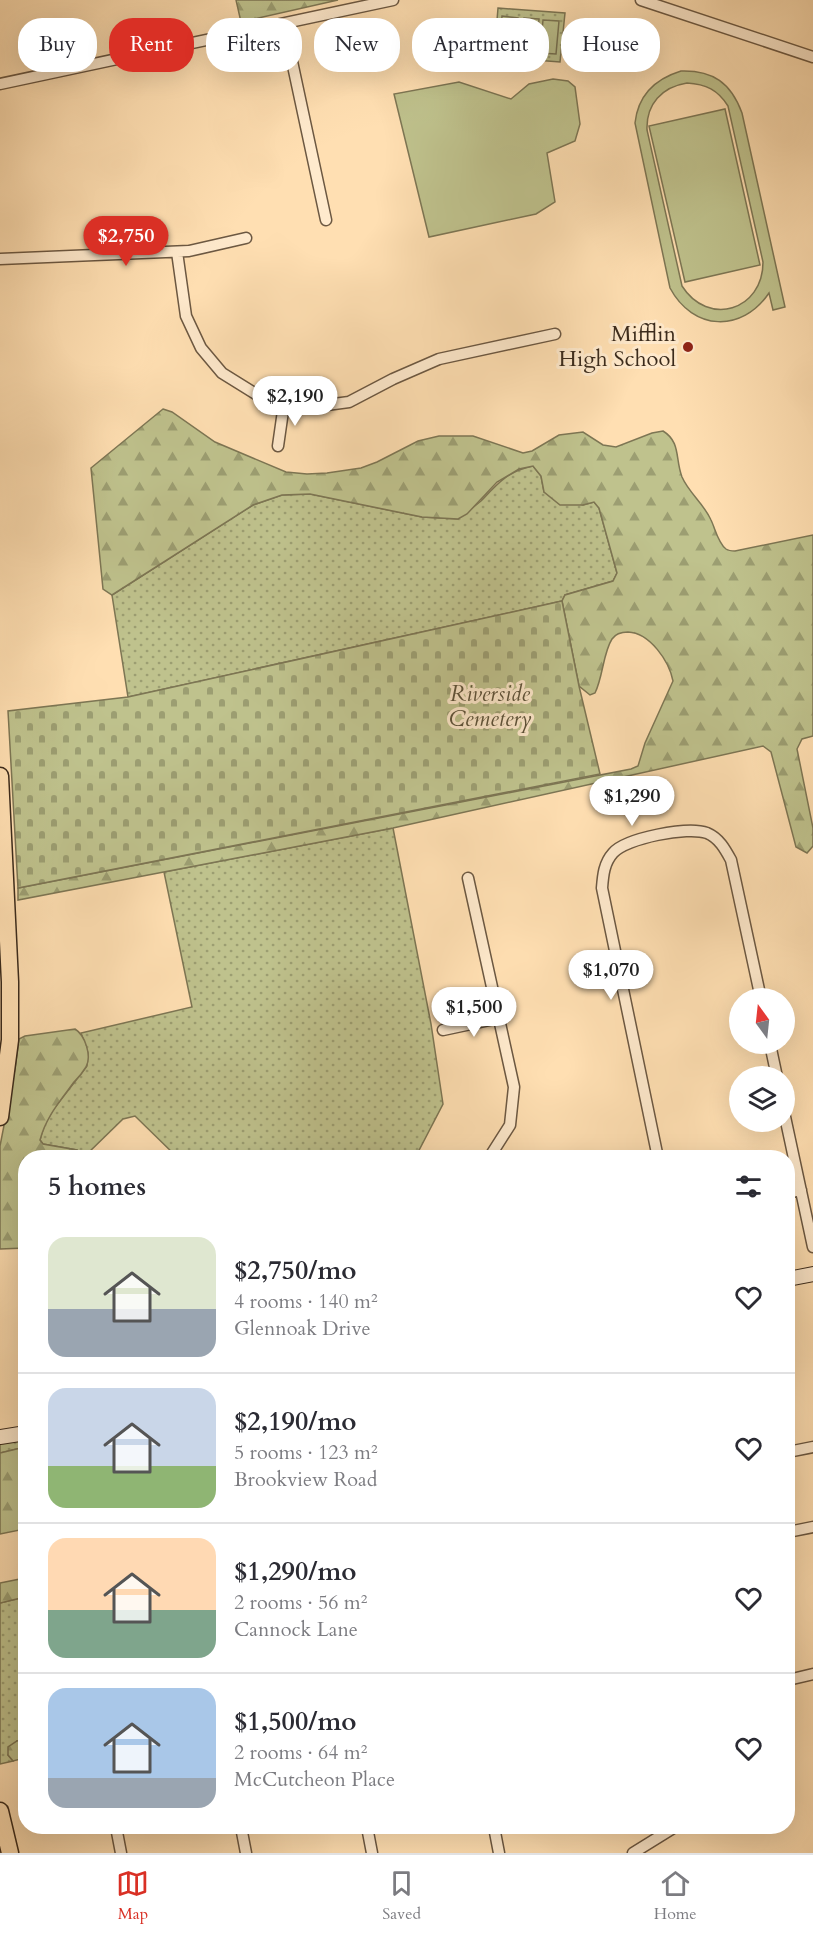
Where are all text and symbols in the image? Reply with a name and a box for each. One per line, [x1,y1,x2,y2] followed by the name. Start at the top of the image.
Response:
[18,18,97,72] chip: Buy
[109,18,194,72] chip: Rent
[206,18,302,72] chip: Filters
[314,18,400,72] chip: New
[412,18,549,72] chip: Apartment
[561,18,660,72] chip: House
[77,216,175,267] pin: $2,750
[97,222,155,249] text: $2,750
[559,319,676,374] place label: Mifflin High School
[681,340,695,354] marker: Mifflin High School
[246,376,344,427] pin: $2,190
[266,382,324,409] text: $2,190
[449,679,532,734] park label: Riverside Cemetery
[583,776,681,827] pin: $1,290
[603,782,661,809] text: $1,290
[562,950,660,1001] pin: $1,070
[582,956,640,983] text: $1,070
[425,987,523,1038] pin: $1,500
[729,988,795,1054] north arrow
[729,988,795,1132] map controls
[445,993,503,1020] text: $1,500
[729,1066,795,1132] button: layers
[48,1169,146,1204] text: 5 homes
[732,1170,765,1203] icon: filters
[234,1253,357,1288] text: $2,750/mo
[96,1261,168,1333] icon: home
[732,1281,765,1314] icon: heart
[234,1288,378,1315] text: 4 rooms · 140 m²
[234,1315,371,1342] text: Glennoak Drive
[234,1404,357,1439] text: $2,190/mo
[96,1412,168,1484] icon: home
[732,1432,765,1465] icon: heart
[234,1439,378,1466] text: 5 rooms · 123 m²
[234,1466,377,1493] text: Brookview Road
[234,1554,357,1589] text: $1,290/mo
[96,1562,168,1634] icon: home
[732,1582,765,1615] icon: heart
[234,1589,367,1616] text: 2 rooms · 56 m²
[234,1616,358,1643] text: Cannock Lane
[234,1704,357,1739] text: $1,500/mo
[96,1712,168,1784] icon: home
[732,1732,765,1765] icon: heart
[234,1739,367,1766] text: 2 rooms · 64 m²
[234,1766,395,1793] text: McCutcheon Place
[116,1867,149,1925] tab: Map
[382,1867,421,1925] tab: Saved
[654,1867,697,1925] tab: Home

